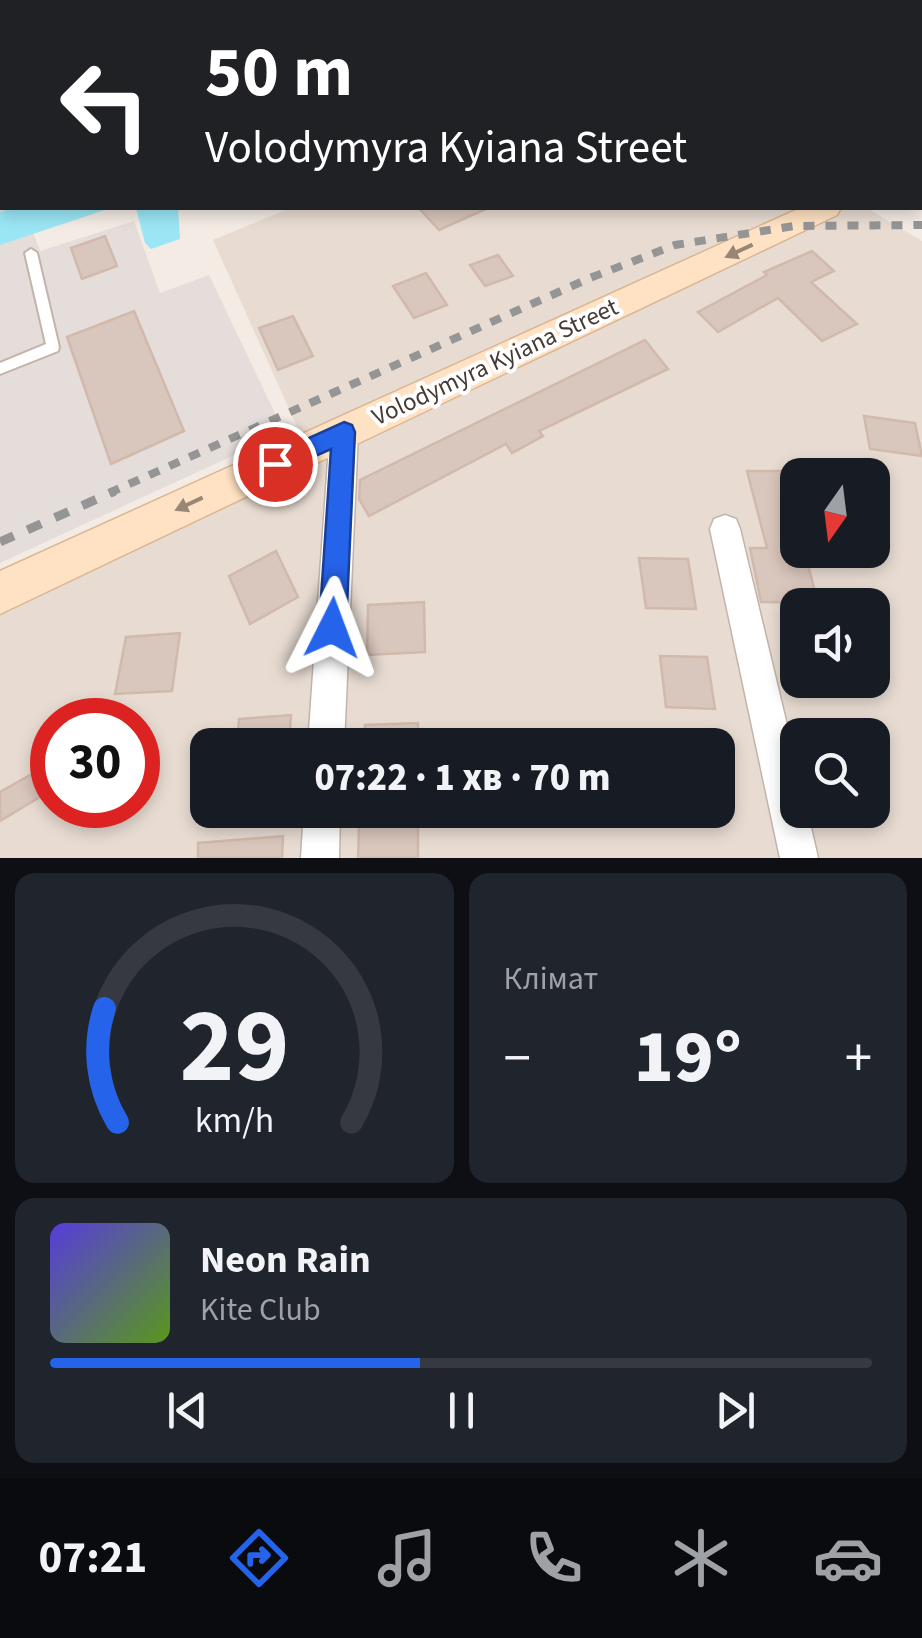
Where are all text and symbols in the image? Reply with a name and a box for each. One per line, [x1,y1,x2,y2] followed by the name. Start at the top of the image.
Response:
[205,23,353,123] text: 50 m
[40,40,170,170] icon: left
[205,116,687,180] text: Volodymyra Kyiana Street
[724,242,753,259] one-way arrow
[366,289,625,435] street label: Volodymyra Kyiana Street
[233,422,318,507] pin
[248,437,303,492] icon: arrive
[780,458,890,568] north arrow
[780,458,890,828] map controls
[174,496,203,513] one-way arrow
[280,576,384,680] position arrow
[780,588,890,698] button: sound
[30,698,160,828] speed limit sign: 30
[780,718,890,828] button: search
[314,751,611,805] text: 07:22 · 1 хв · 70 m
[504,956,598,1002] text: Клімат
[179,974,289,1122] text: 29
[634,1004,742,1111] text: 19°
[504,1020,531,1098] text: −
[845,1020,872,1098] text: +
[195,1095,274,1146] text: km/h
[200,1233,371,1287] text: Neon Rain
[200,1287,321,1333] text: Kite Club
[160,1383,215,1438] icon: previous
[434,1383,489,1438] icon: pause
[708,1383,763,1438] icon: next
[224,1523,294,1593] icon: directions
[372,1523,442,1593] icon: music
[519,1523,589,1593] icon: phone
[666,1523,736,1593] icon: climate
[813,1523,883,1593] icon: car
[39,1526,147,1590] text: 07:21

